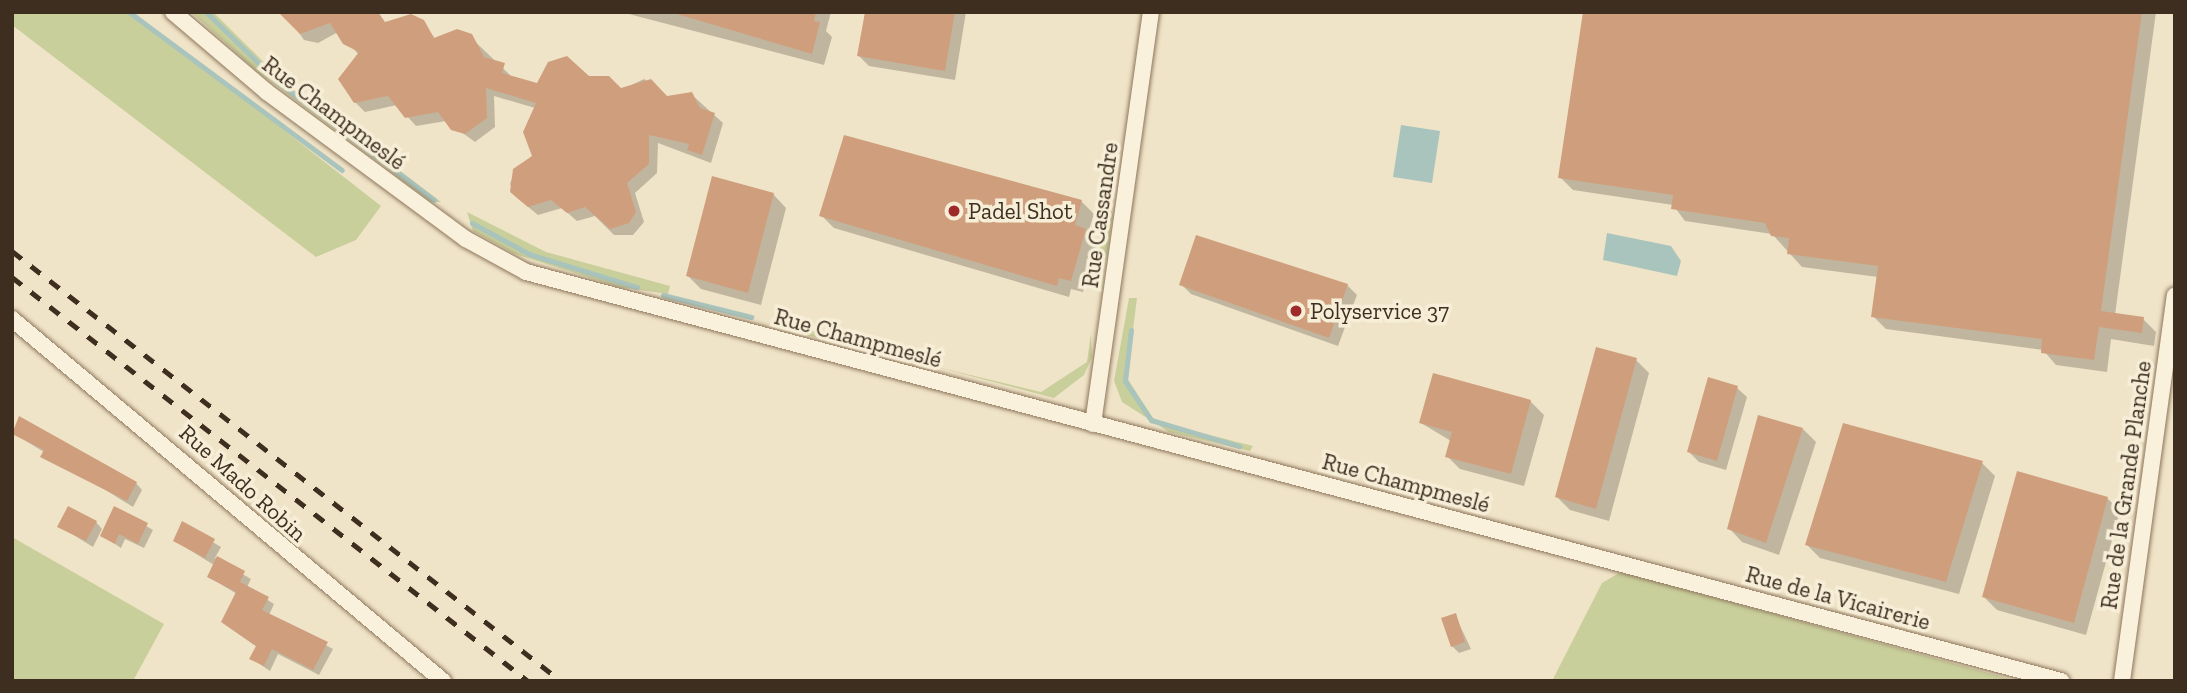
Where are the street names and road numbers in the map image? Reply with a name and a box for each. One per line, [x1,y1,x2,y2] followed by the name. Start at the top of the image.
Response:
[257,50,411,176] street label: Rue Champmeslé
[1076,140,1124,290] street label: Rue Cassandre
[771,302,945,374] street label: Rue Champmeslé
[2095,359,2157,611] street label: Rue de la Grande Planche
[174,419,312,547] street label: Rue Mado Robin
[1319,447,1493,519] street label: Rue Champmeslé
[1742,560,1934,636] street label: Rue de la Vicairerie

